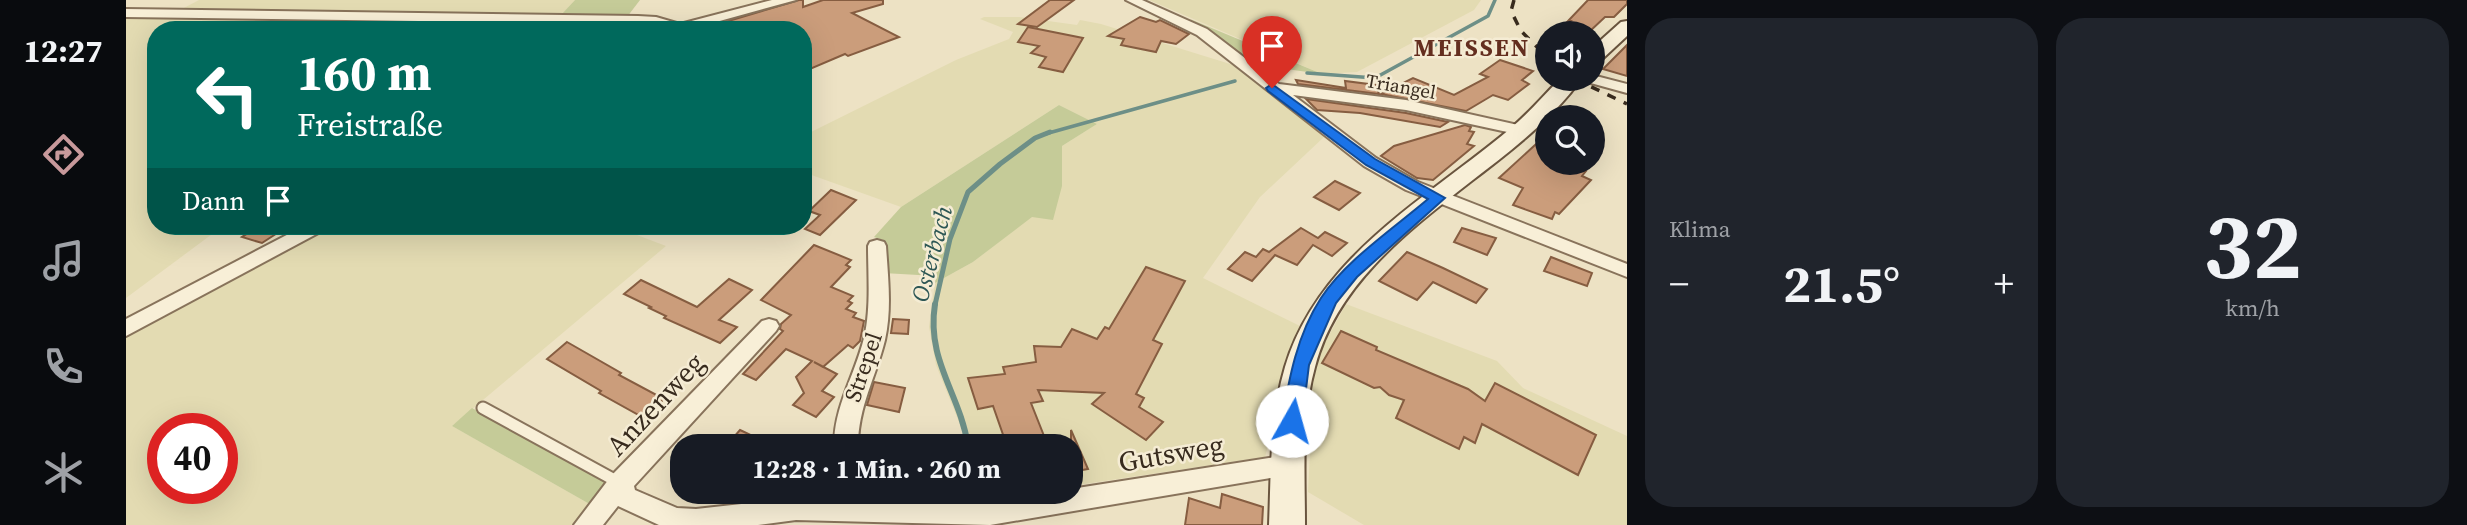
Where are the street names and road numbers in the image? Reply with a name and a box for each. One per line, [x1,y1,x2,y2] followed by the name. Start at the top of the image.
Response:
[1364,67,1438,105] street label: Triangel
[836,328,890,406] street label: Strepel
[597,344,713,464] street label: Anzenweg
[1115,425,1227,481] street label: Gutsweg

